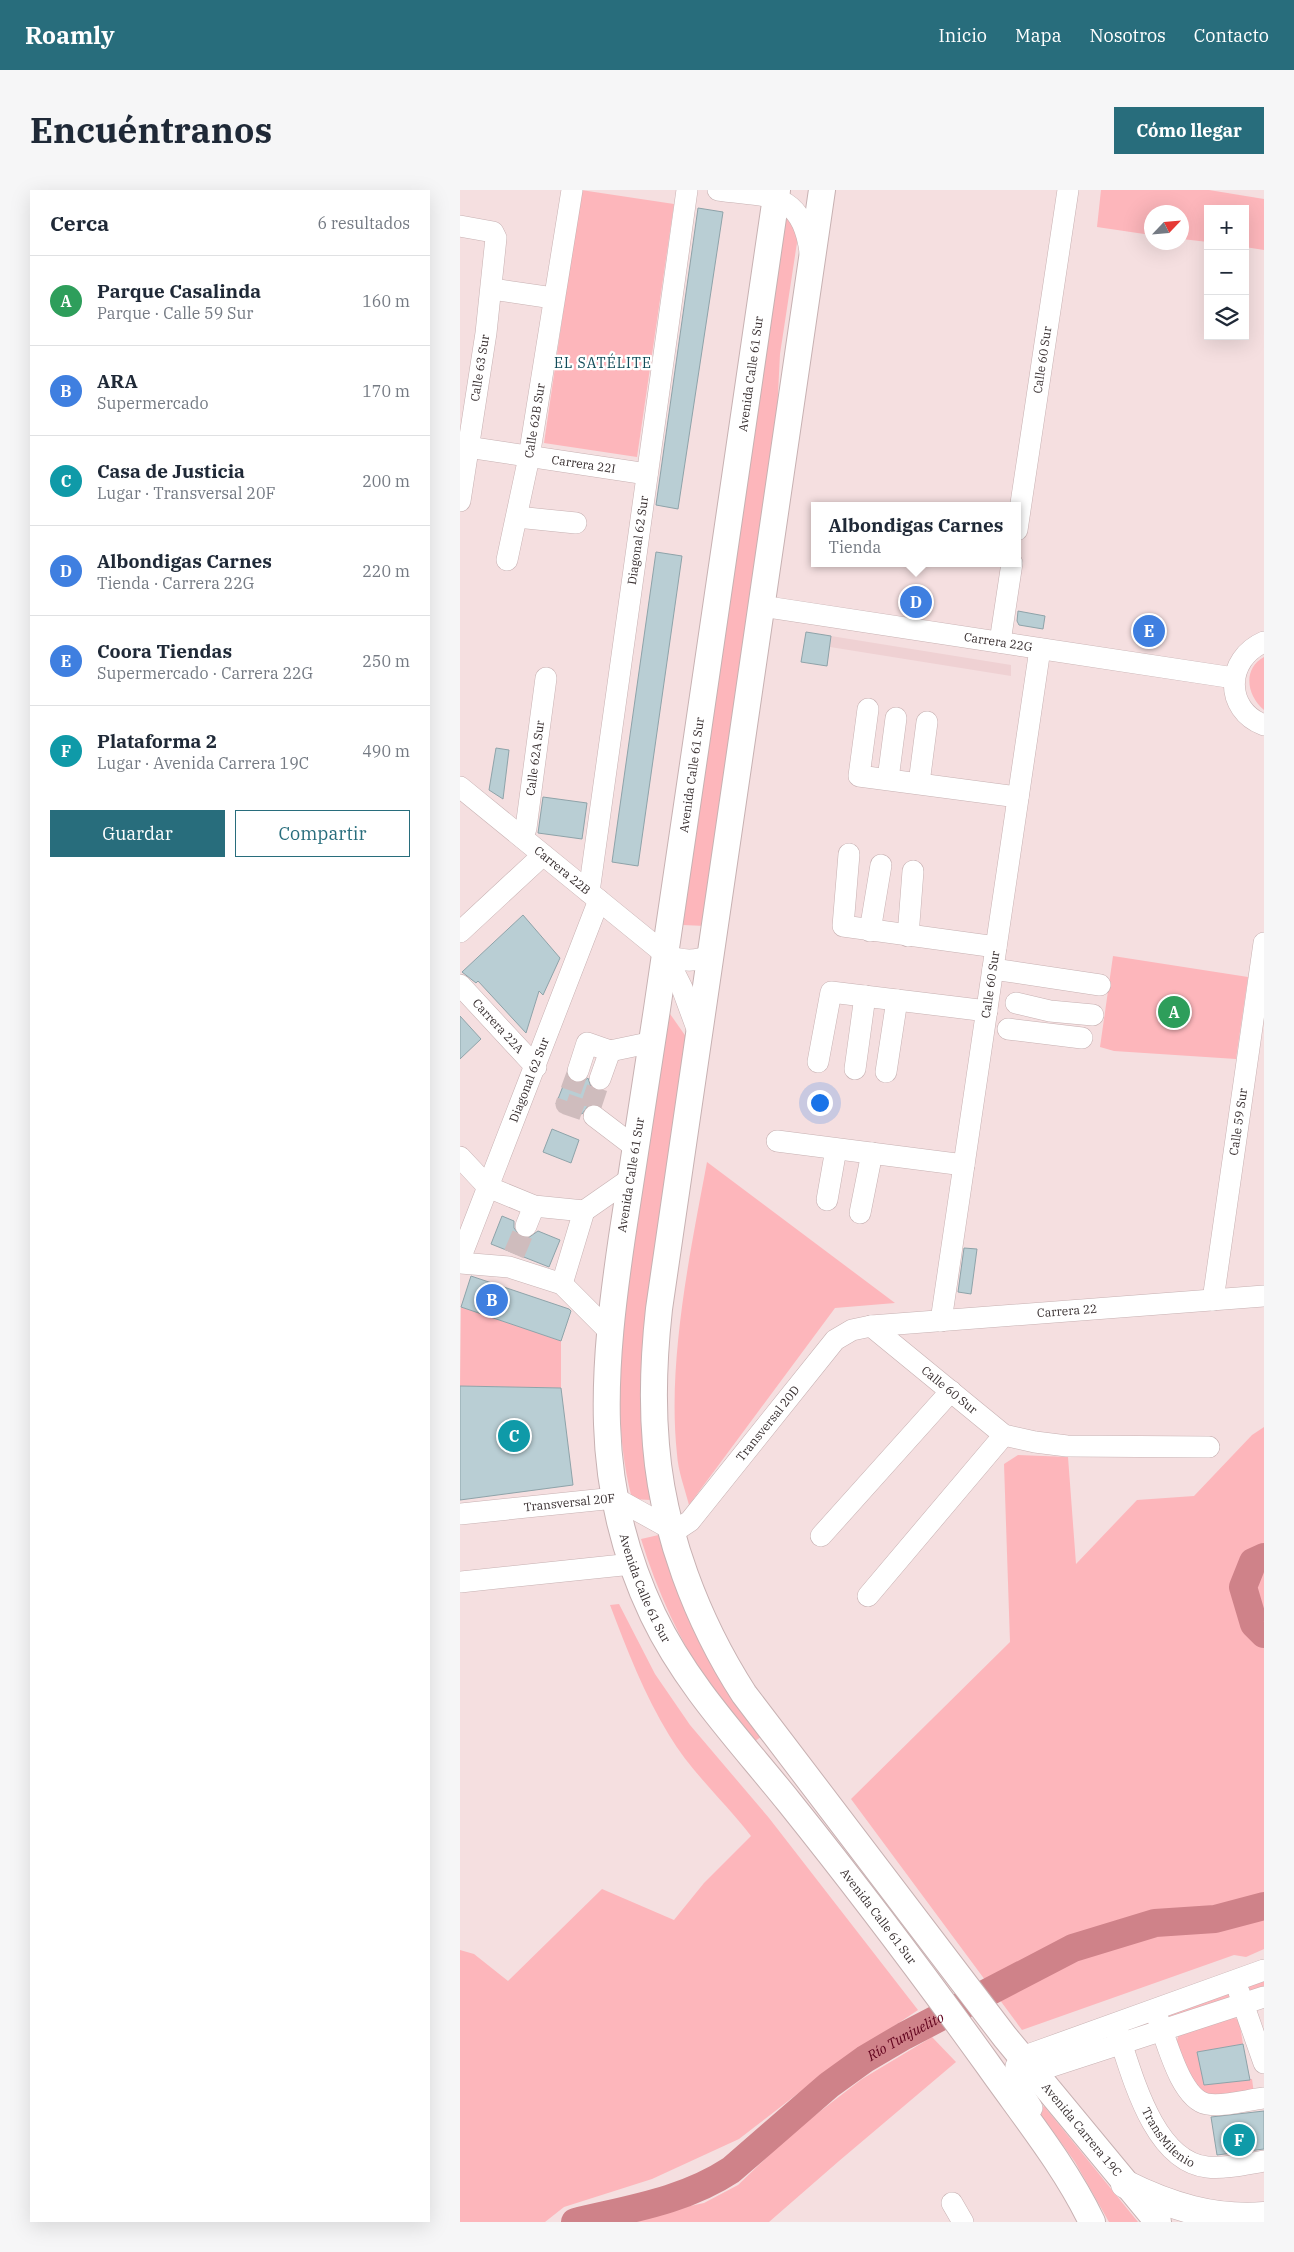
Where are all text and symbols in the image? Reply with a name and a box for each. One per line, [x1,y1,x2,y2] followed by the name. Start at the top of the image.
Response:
[25,19,115,51] text: Roamly
[939,24,987,47] text: Inicio
[1015,24,1062,47] text: Mapa
[1090,24,1166,47] text: Nosotros
[1194,24,1269,47] text: Contacto
[30,107,272,153] text: Encuéntranos
[1114,107,1264,154] button: Cómo llegar
[1144,205,1189,250] north arrow
[1204,205,1249,340] map controls
[1204,205,1249,250] button: +
[50,209,109,237] text: Cerca
[318,213,410,233] text: 6 resultados
[1204,250,1249,295] button: −
[97,279,261,303] text: Parque Casalinda
[60,291,72,311] text: A
[362,291,410,311] text: 160 m
[1204,295,1249,340] button: layers
[97,303,253,323] text: Parque · Calle 59 Sur
[735,315,766,433] street label: Avenida Calle 61 Sur
[1030,325,1055,394] street label: Calle 60 Sur
[467,333,492,402] street label: Calle 63 Sur
[554,353,652,372] district label: EL SATÉLITE
[97,369,138,393] text: ARA
[60,381,72,401] text: B
[362,381,410,401] text: 170 m
[521,381,548,459] street label: Calle 62B Sur
[97,393,209,413] text: Supermercado
[551,452,617,476] street label: Carrera 22I
[97,459,245,483] text: Casa de Justicia
[61,471,71,491] text: C
[362,471,410,491] text: 200 m
[97,483,276,503] text: Lugar · Transversal 20F
[624,494,651,586] street label: Diagonal 62 Sur
[811,502,1021,567] popup
[829,513,1003,537] text: Albondigas Carnes
[829,537,881,557] text: Tienda
[97,549,272,573] text: Albondigas Carnes
[60,561,72,581] text: D
[362,561,410,581] text: 220 m
[97,573,254,593] text: Tienda · Carrera 22G
[900,583,932,621] pin: D
[1133,612,1165,650] pin: E
[963,629,1034,654] street label: Carrera 22G
[97,639,232,663] text: Coora Tiendas
[61,651,71,671] text: E
[362,651,410,671] text: 250 m
[97,663,313,683] text: Supermercado · Carrera 22G
[676,716,707,834] street label: Avenida Calle 61 Sur
[522,719,547,797] street label: Calle 62A Sur
[97,729,217,753] text: Plataforma 2
[61,741,71,761] text: F
[362,741,410,761] text: 490 m
[97,753,309,773] text: Lugar · Avenida Carrera 19C
[50,810,225,857] button: Guardar
[235,810,410,857] button: Compartir
[531,843,594,897] street label: Carrera 22B
[978,949,1003,1019] street label: Calle 60 Sur
[1158,993,1190,1031] pin: A
[470,995,528,1057] street label: Carrera 22A
[506,1035,552,1124] street label: Diagonal 62 Sur
[1226,1086,1250,1156] street label: Calle 59 Sur
[807,1090,833,1116] your location
[614,1116,647,1234] street label: Avenida Calle 61 Sur
[476,1281,508,1319] pin: B
[1036,1301,1098,1320] street label: Carrera 22
[918,1362,981,1417] street label: Calle 60 Sur
[733,1382,802,1464] street label: Transversal 20D
[498,1417,530,1455] pin: C
[523,1490,616,1514] street label: Transversal 20F
[617,1532,674,1646] street label: Avenida Calle 61 Sur
[837,1865,920,1968] street label: Avenida Calle 61 Sur
[863,2008,947,2065] water label: Río Tunjuelito
[1039,2080,1125,2179] street label: Avenida Carrera 19C
[1139,2105,1197,2170] street label: TransMilenio
[1223,2121,1255,2159] pin: F

